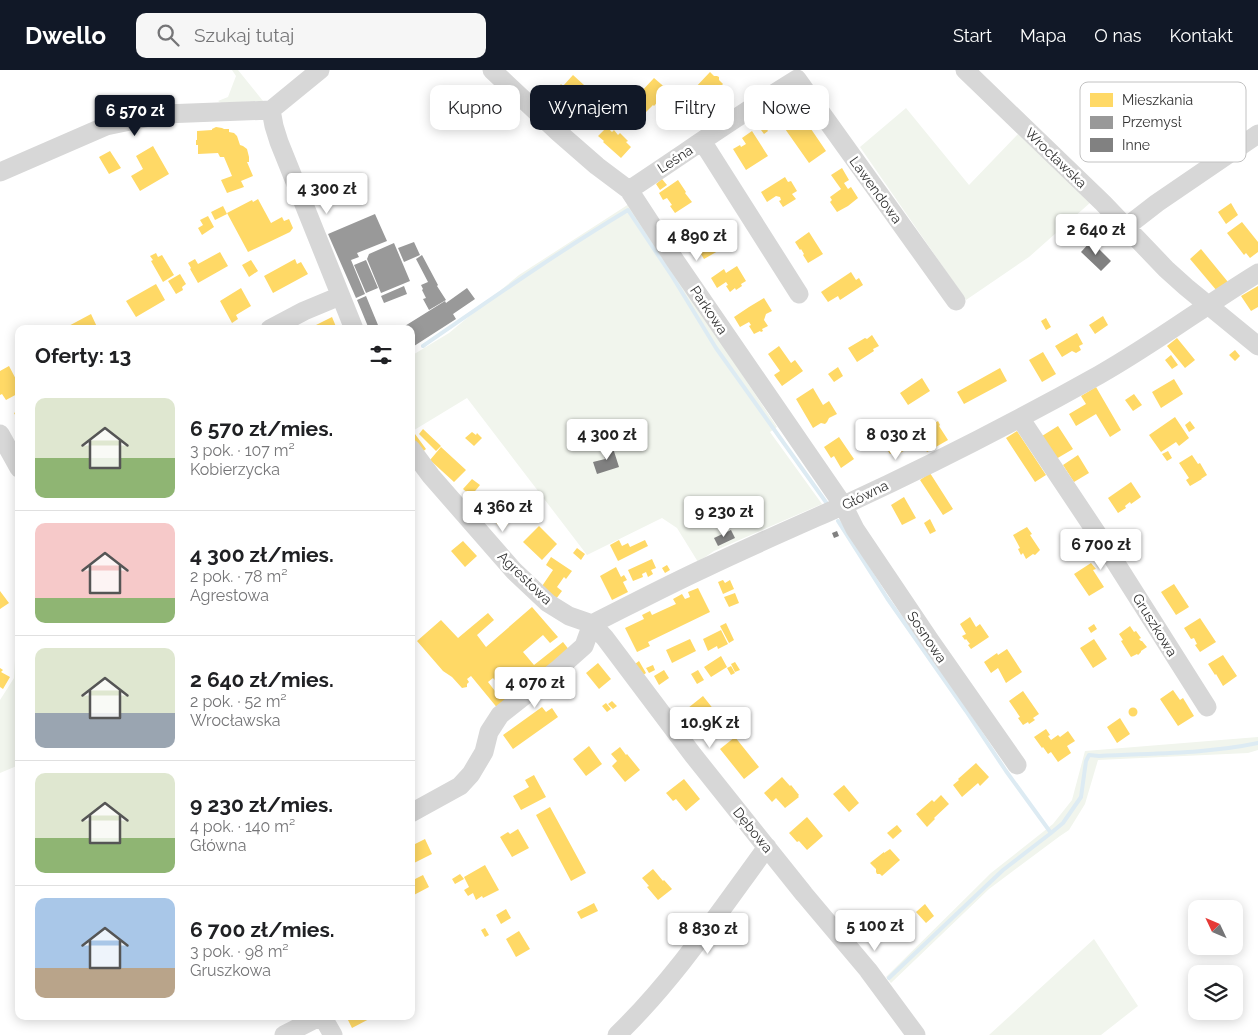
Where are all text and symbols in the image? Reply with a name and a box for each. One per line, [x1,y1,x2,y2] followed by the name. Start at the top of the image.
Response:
[136,13,486,58] search box
[25,21,106,50] text: Dwello
[154,21,182,49] icon: search
[194,24,294,46] text: Szukaj tutaj
[953,25,992,46] text: Start
[1020,25,1066,46] text: Mapa
[1094,25,1141,46] text: O nas
[1169,25,1233,46] text: Kontakt
[1080,82,1246,162] legend
[430,85,520,130] chip: Kupno
[530,85,646,130] chip: Wynajem
[656,85,734,130] chip: Filtry
[744,85,829,130] chip: Nowe
[1122,92,1193,108] text: Mieszkania
[83,94,187,137] pin: 6 570 zł
[106,101,164,120] text: 6 570 zł
[1122,114,1182,130] text: Przemysł
[1022,125,1090,191] street label: Wrocławska
[1122,137,1150,153] text: Inne
[654,142,696,176] street label: Leśna
[846,153,906,227] street label: Lawendowa
[275,172,379,215] pin: 4 300 zł
[298,179,356,198] text: 4 300 zł
[1044,214,1148,256] pin: 2 640 zł
[645,220,749,262] pin: 4 890 zł
[1067,220,1125,239] text: 2 640 zł
[667,226,727,245] text: 4 890 zł
[687,283,731,337] street label: Parkowa
[367,341,395,369] icon: filters
[35,343,131,368] text: Oferty: 13
[190,416,333,441] text: 6 570 zł/mies.
[75,418,135,478] icon: home
[555,418,659,461] pin: 4 300 zł
[844,418,948,461] pin: 8 030 zł
[578,425,636,444] text: 4 300 zł
[866,425,926,444] text: 8 030 zł
[190,441,295,460] text: 3 pok. · 107 m²
[190,460,280,479] text: Kobierzycka
[839,477,891,513] street label: Główna
[451,490,555,533] pin: 4 360 zł
[672,496,776,538] pin: 9 230 zł
[474,497,532,516] text: 4 360 zł
[695,502,753,521] text: 9 230 zł
[1049,528,1153,571] pin: 6 700 zł
[1071,535,1131,554] text: 6 700 zł
[190,542,334,567] text: 4 300 zł/mies.
[75,543,135,603] icon: home
[495,548,555,608] street label: Agrestowa
[190,567,288,586] text: 2 pok. · 78 m²
[190,586,269,605] text: Agrestowa
[1129,591,1181,659] street label: Gruszkowa
[904,608,950,666] street label: Sosnowa
[483,666,587,709] pin: 4 070 zł
[190,667,334,692] text: 2 640 zł/mies.
[75,668,135,728] icon: home
[506,673,564,692] text: 4 070 zł
[190,692,287,711] text: 2 pok. · 52 m²
[658,706,762,749] pin: 10.9K zł
[190,711,281,730] text: Wrocławska
[681,713,739,732] text: 10.9K zł
[190,792,333,817] text: 9 230 zł/mies.
[75,793,135,853] icon: home
[730,804,776,856] street label: Dębowa
[190,817,295,836] text: 4 pok. · 140 m²
[190,836,246,855] text: Główna
[1188,900,1242,955] north arrow
[1188,900,1243,1020] map controls
[823,910,927,952] pin: 5 100 zł
[656,912,760,955] pin: 8 830 zł
[846,916,904,935] text: 5 100 zł
[190,917,335,942] text: 6 700 zł/mies.
[75,918,135,978] icon: home
[678,919,738,938] text: 8 830 zł
[190,942,289,961] text: 3 pok. · 98 m²
[190,961,271,980] text: Gruszkowa
[1188,965,1243,1020] button: layers

